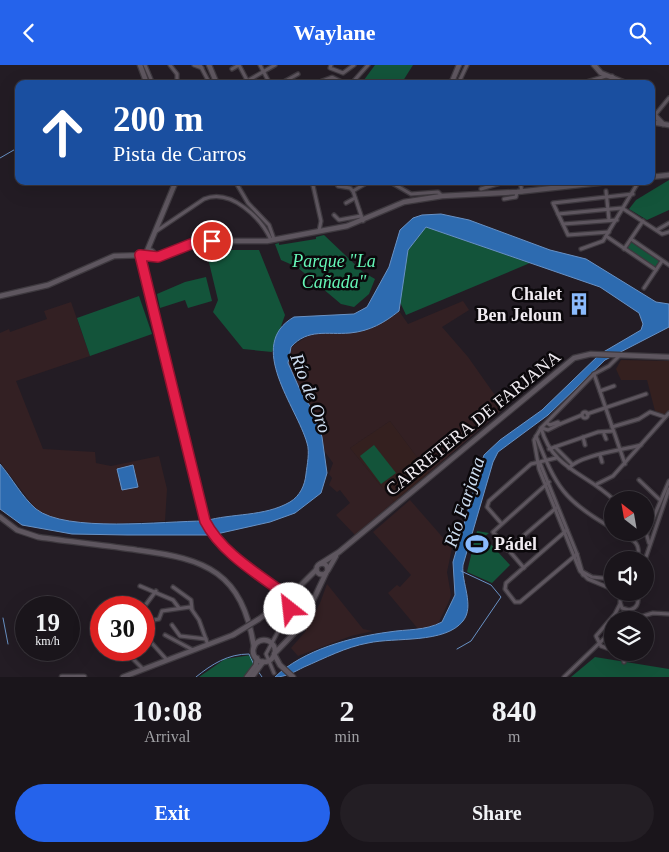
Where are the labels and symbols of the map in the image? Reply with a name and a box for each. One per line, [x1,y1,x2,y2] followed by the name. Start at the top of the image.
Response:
[191,220,233,262] pin
[291,251,376,292] park label: Parque "La Cañada"
[476,284,562,325] place label: Chalet Ben Jeloun
[566,291,592,317] building icon: Chalet Ben Jeloun
[382,346,564,500] street label: CARRETERA DE FARJANA
[286,349,336,436] water label: Río de Oro
[439,454,488,551] water label: Río Farjana
[604,491,654,541] north arrow
[464,531,490,557] sports icon: Pádel
[494,534,537,554] place label: Pádel
[263,582,315,634] position arrow
[90,596,155,661] speed limit sign: 30

